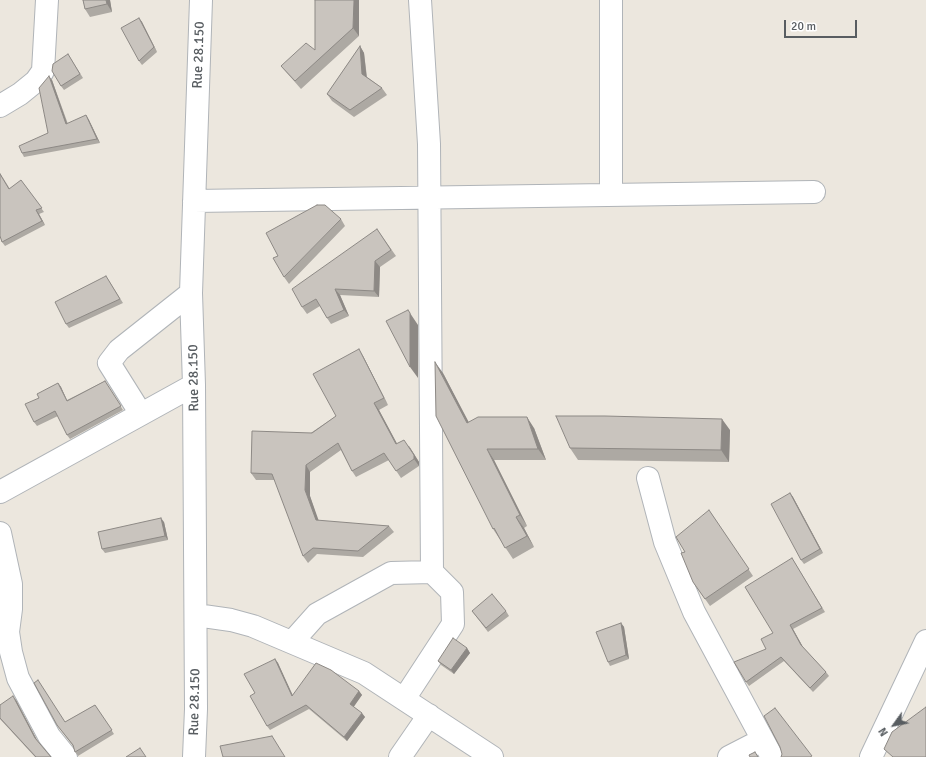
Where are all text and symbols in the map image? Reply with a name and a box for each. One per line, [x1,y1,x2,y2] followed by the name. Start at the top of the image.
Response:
[786,12,859,38] scale bar
[791,19,816,34] text: 20 m
[189,21,209,89] street label: Rue 28.150
[185,344,203,412] street label: Rue 28.150
[186,668,204,736] street label: Rue 28.150
[874,705,914,745] north arrow
[876,725,891,739] text: N

